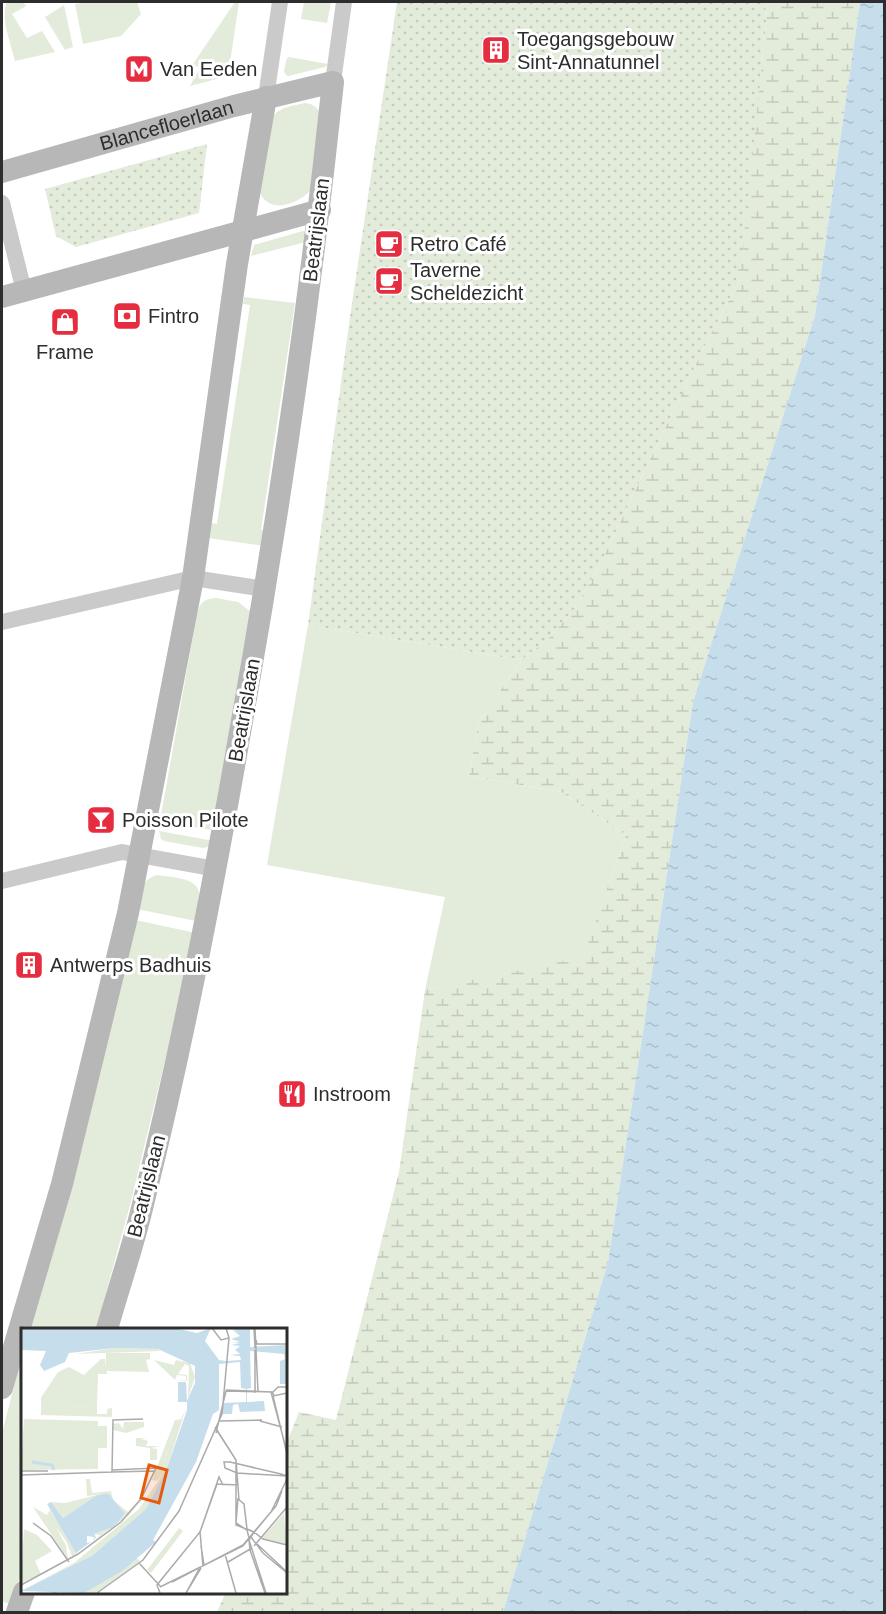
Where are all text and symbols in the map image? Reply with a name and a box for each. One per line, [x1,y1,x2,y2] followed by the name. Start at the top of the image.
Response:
[517,28,674,73] place label: Toegangsgebouw Sint-Annatunnel
[480,34,512,66] building icon: Toegangsgebouw Sint-Annatunnel
[123,53,155,85] metro station icon: Van Eeden
[160,58,258,80] place label: Van Eeden
[97,96,236,155] street label: Blancefloerlaan
[299,177,333,283] street label: Beatrijslaan
[373,228,405,260] cafe icon: Retro Café
[410,233,507,255] place label: Retro Café
[410,259,524,304] place label: Taverne Scheldezicht
[373,265,405,297] cafe icon: Taverne Scheldezicht
[111,300,143,332] bank icon: Fintro
[148,305,199,327] place label: Fintro
[49,306,81,338] shop icon: Frame
[36,341,94,363] place label: Frame
[224,657,264,763] street label: Beatrijslaan
[85,804,117,836] bar icon: Poisson Pilote
[122,809,249,831] place label: Poisson Pilote
[13,949,45,981] building icon: Antwerps Badhuis
[50,954,211,976] place label: Antwerps Badhuis
[276,1078,308,1110] restaurant icon: Instroom
[313,1083,391,1105] place label: Instroom
[123,1133,169,1239] street label: Beatrijslaan
[21,1328,286,1593] inset map

